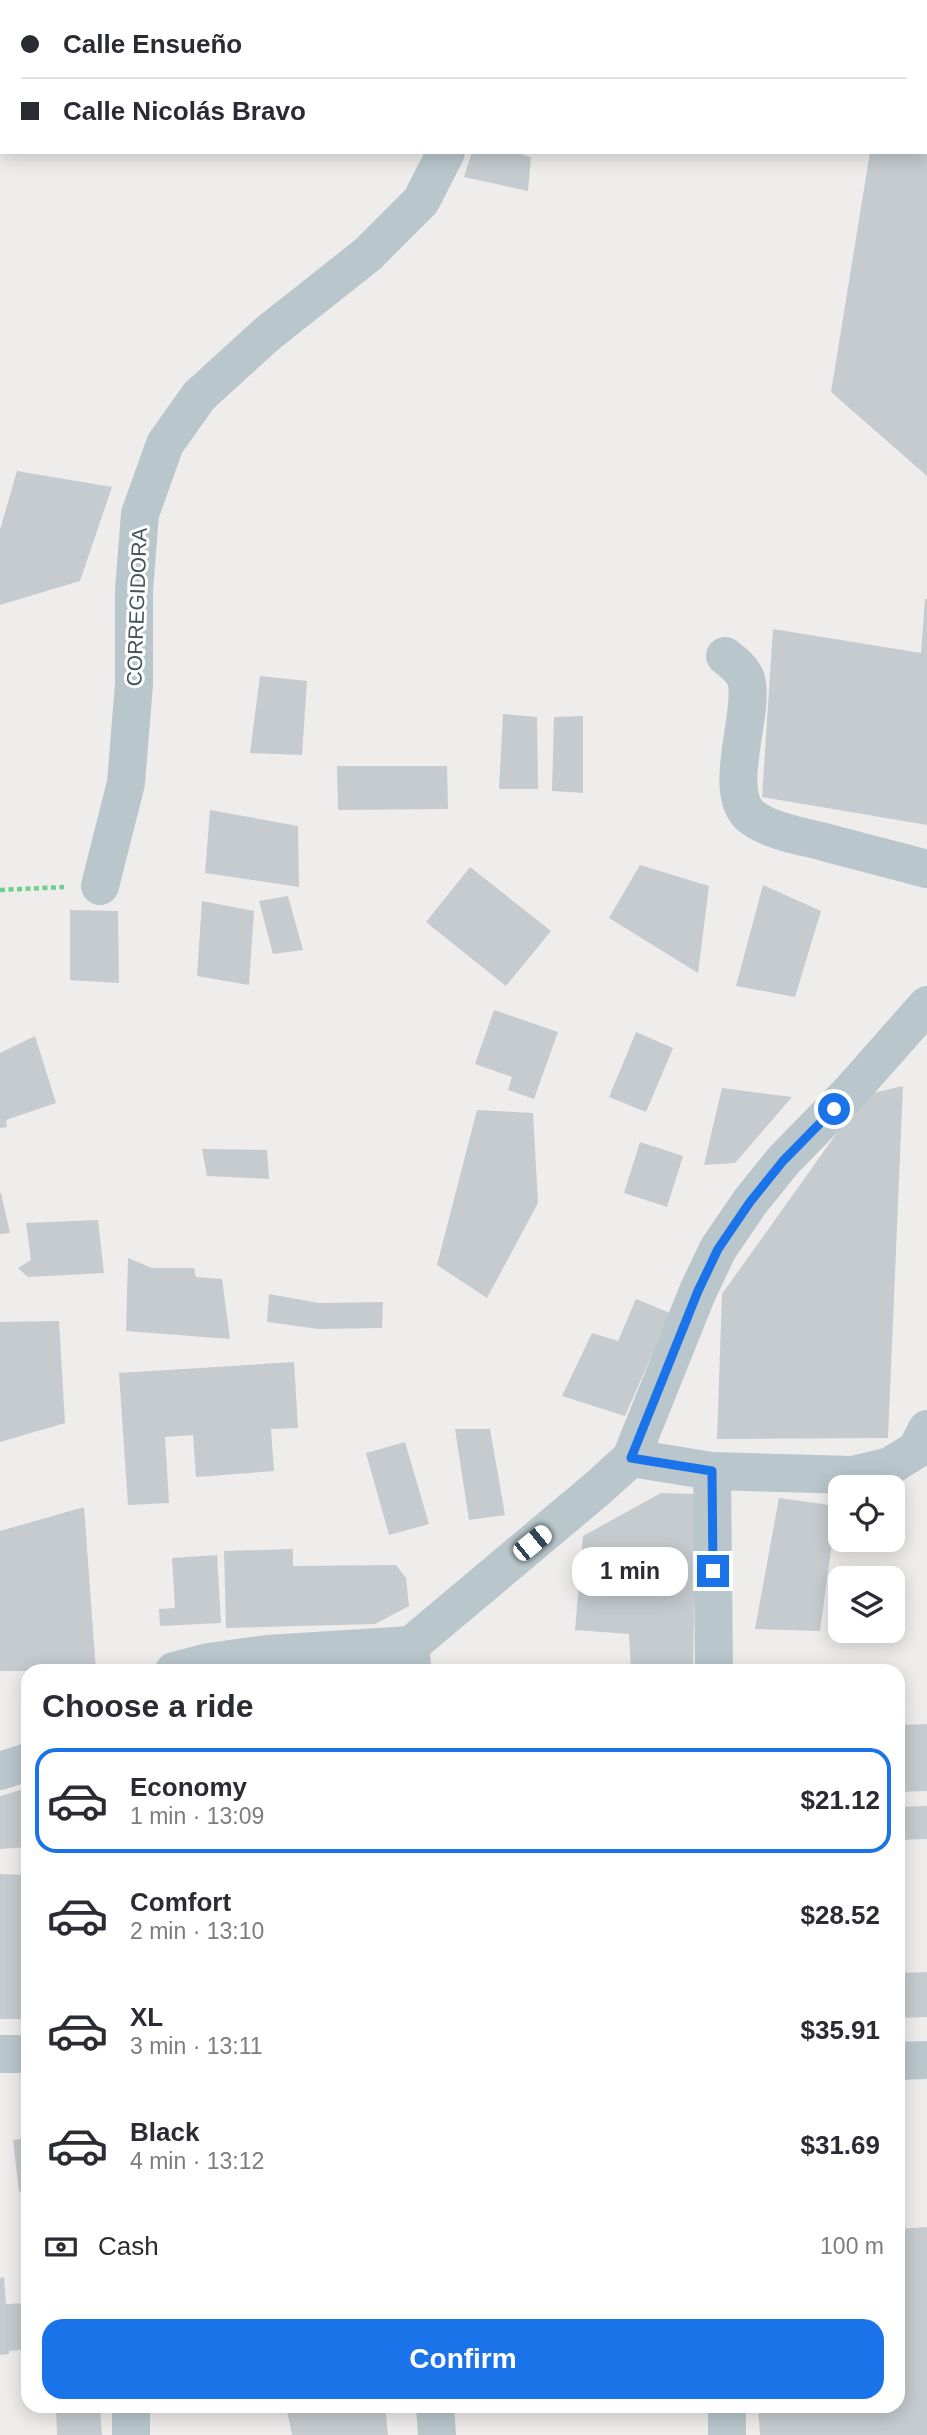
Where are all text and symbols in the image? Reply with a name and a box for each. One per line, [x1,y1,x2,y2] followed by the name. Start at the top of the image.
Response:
[63,29,242,59] text: Calle Ensueño
[63,96,306,126] text: Calle Nicolás Bravo
[122,527,151,687] street label: CORREGIDORA
[818,1093,850,1125] route start
[828,1475,905,1643] map controls
[828,1475,905,1552] button: locate
[510,1522,555,1564] car
[573,1546,688,1596] callout: 1 min
[697,1555,729,1587] route end
[600,1558,660,1584] text: 1 min
[828,1566,905,1643] button: layers
[42,1688,254,1724] text: Choose a ride
[46,1769,109,1832] icon: car
[130,1772,247,1802] text: Economy
[800,1785,880,1815] text: $21.12
[130,1803,264,1829] text: 1 min · 13:09
[46,1884,109,1947] icon: car
[130,1887,231,1917] text: Comfort
[800,1900,880,1930] text: $28.52
[130,1918,264,1944] text: 2 min · 13:10
[46,1999,109,2062] icon: car
[130,2002,163,2032] text: XL
[800,2015,880,2045] text: $35.91
[130,2033,263,2059] text: 3 min · 13:11
[46,2114,109,2177] icon: car
[130,2117,199,2147] text: Black
[800,2130,880,2160] text: $31.69
[130,2148,264,2174] text: 4 min · 13:12
[42,2228,80,2266] icon: cash
[98,2231,159,2261] text: Cash
[820,2233,884,2259] text: 100 m
[42,2319,884,2399] button: Confirm

